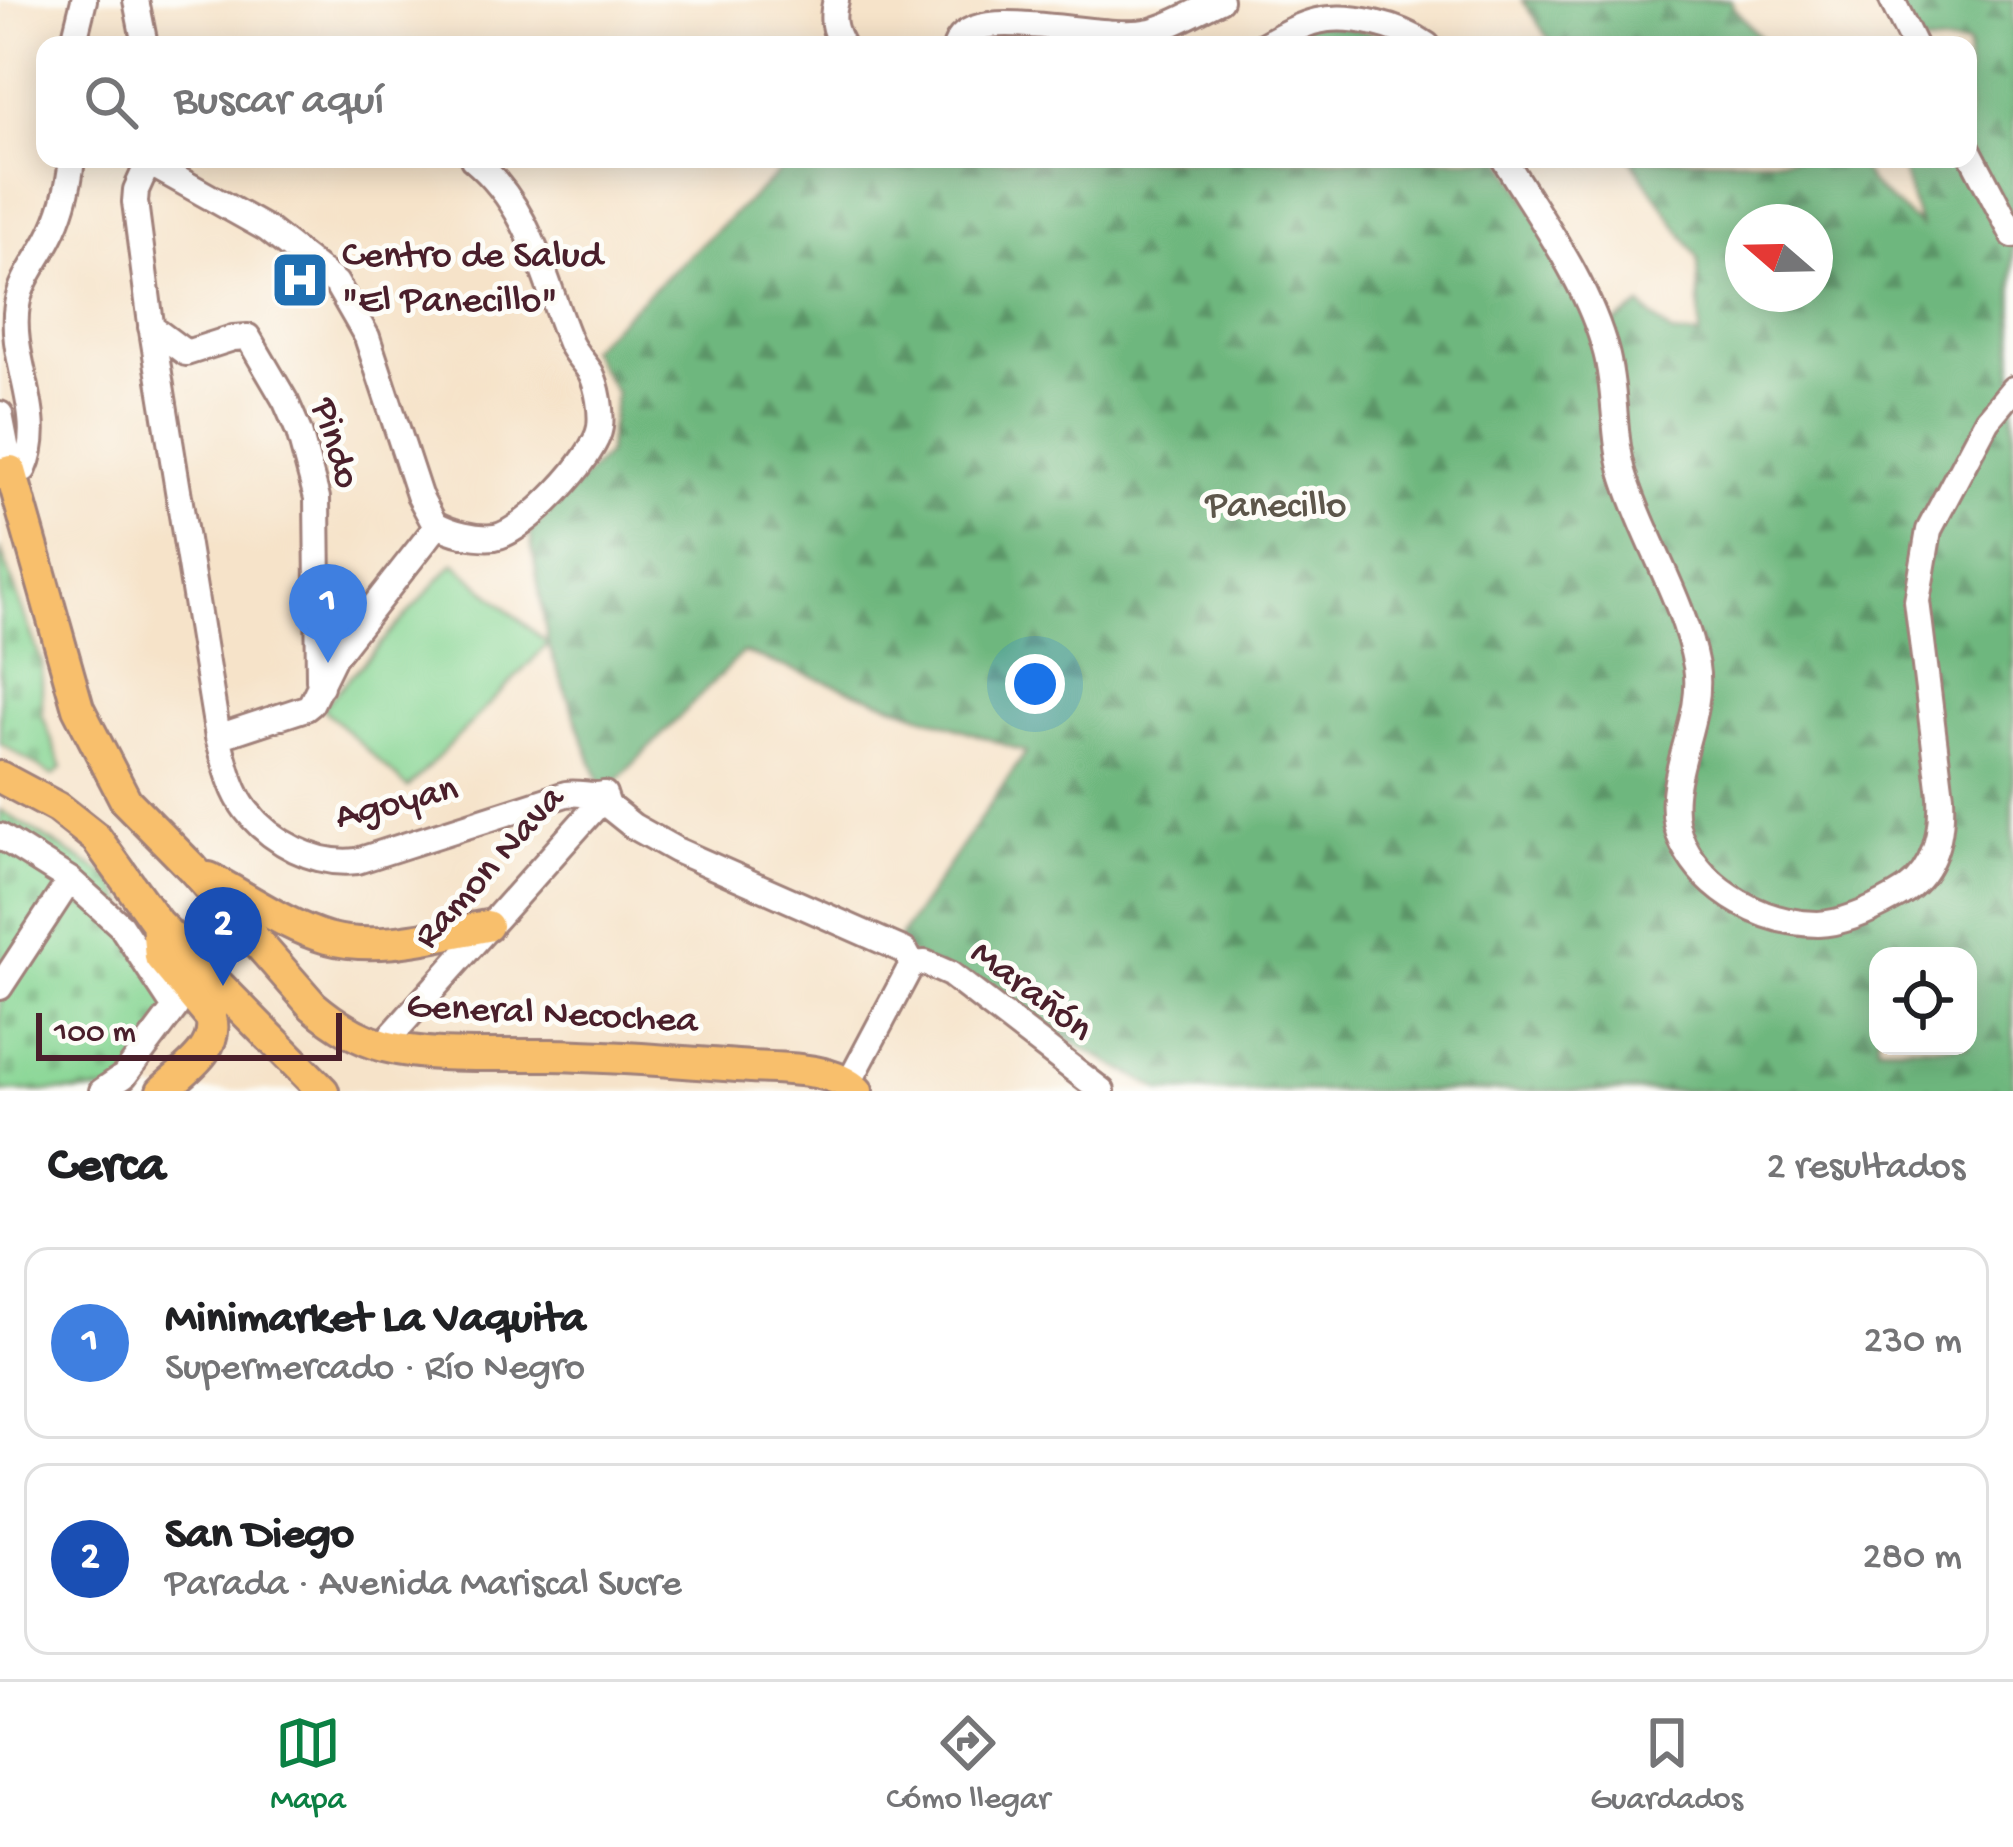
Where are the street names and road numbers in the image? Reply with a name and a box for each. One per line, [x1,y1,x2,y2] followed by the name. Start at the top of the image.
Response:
[297,392,368,495] street label: Pindo
[331,767,464,842] street label: Agoyan
[406,777,577,960] street label: Ramon Nava
[960,932,1101,1054] street label: Marañón
[405,985,700,1047] street label: General Necochea

